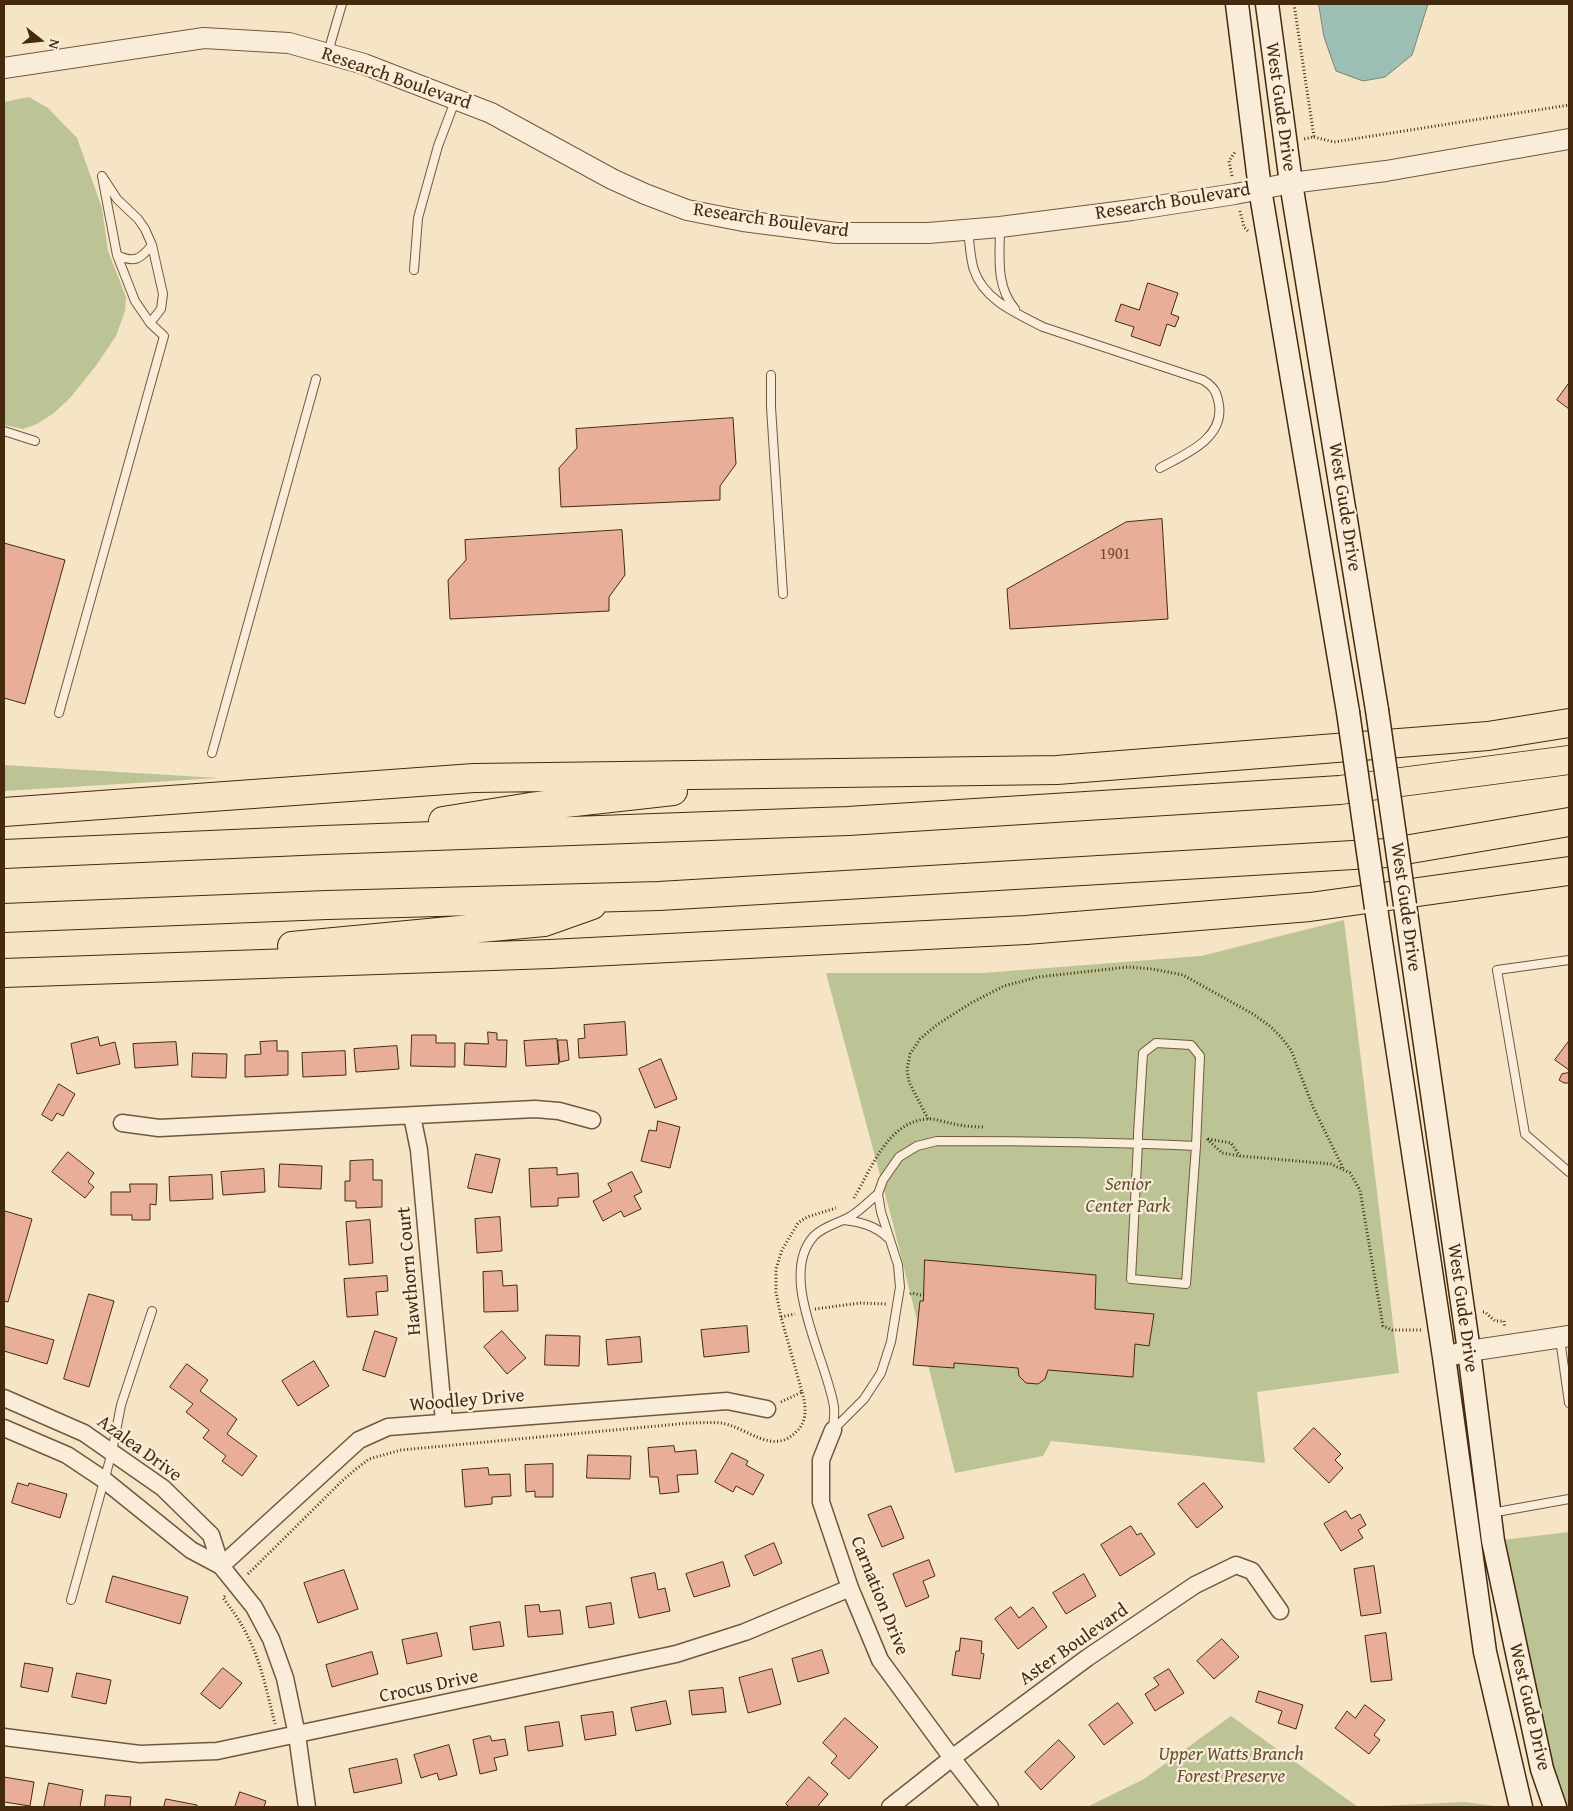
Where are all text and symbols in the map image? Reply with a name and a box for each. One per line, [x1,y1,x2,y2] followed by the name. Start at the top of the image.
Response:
[15,15,65,65] north arrow
[44,37,65,51] text: N
[1260,41,1300,173] street label: West Gude Drive
[318,43,474,115] street label: Research Boulevard
[1094,178,1252,226] street label: Research Boulevard
[692,199,850,243] street label: Research Boulevard
[1323,441,1365,573] street label: West Gude Drive
[1100,545,1130,565] house number: 1901
[1385,841,1425,973] street label: West Gude Drive
[1086,1174,1170,1218] park label: Senior Center Park
[393,1206,427,1336] street label: Hawthorn Court
[1442,1242,1482,1374] street label: West Gude Drive
[408,1385,526,1417] street label: Woodley Drive
[92,1411,186,1487] street label: Azalea Drive
[845,1533,913,1659] street label: Carnation Drive
[1015,1599,1133,1691] street label: Aster Boulevard
[1503,1641,1555,1773] street label: West Gude Drive
[377,1665,481,1709] street label: Crocus Drive
[1158,1744,1304,1788] park label: Upper Watts Branch Forest Preserve

